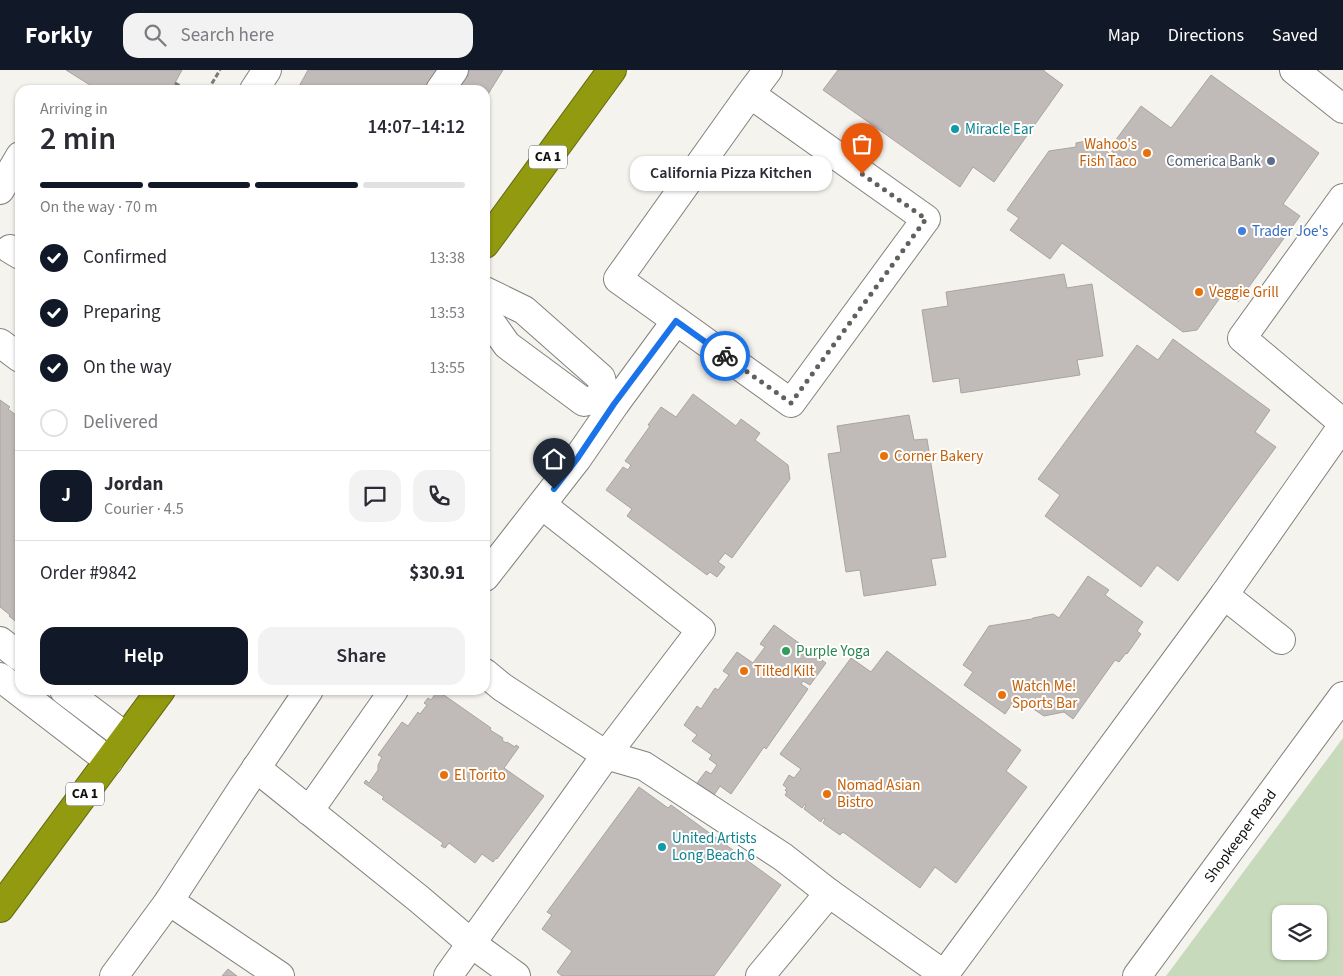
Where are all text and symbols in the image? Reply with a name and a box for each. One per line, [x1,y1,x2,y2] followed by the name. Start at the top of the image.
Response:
[123,13,473,58] search box
[25,18,93,53] text: Forkly
[141,21,169,49] icon: search
[181,22,274,49] text: Search here
[1108,23,1140,48] text: Map
[1168,23,1244,48] text: Directions
[1272,23,1318,48] text: Saved
[40,98,108,120] text: Arriving in
[367,114,465,141] text: 14:07–14:12
[40,116,116,162] text: 2 min
[965,119,1035,140] place label: Miracle Ear
[841,123,883,174] pin
[949,123,961,135] marker: Miracle Ear
[848,130,876,158] icon: bag
[1079,134,1137,172] place label: Wahoo's Fish Taco
[529,145,567,168] road number: CA 1
[1141,147,1153,159] marker: Wahoo's Fish Taco
[1166,151,1262,172] place label: Comerica Bank
[1265,155,1277,167] marker: Comerica Bank
[630,156,832,192] callout: California Pizza Kitchen
[650,162,812,184] text: California Pizza Kitchen
[40,196,157,218] text: On the way · 70 m
[1252,221,1328,242] place label: Trader Joe's
[1236,225,1248,237] marker: Trader Joe's
[40,244,68,272] icon: check
[83,244,167,271] text: Confirmed
[429,247,465,269] text: 13:38
[1209,282,1279,303] place label: Veggie Grill
[1193,286,1205,298] marker: Veggie Grill
[40,299,68,327] icon: check
[83,299,161,326] text: Preparing
[429,302,465,324] text: 13:53
[700,331,750,381] courier
[711,342,739,370] icon: bike
[40,354,68,382] icon: check
[83,354,172,381] text: On the way
[429,357,465,379] text: 13:55
[83,409,158,436] text: Delivered
[533,438,575,489] pin
[540,445,568,473] icon: home
[894,446,983,467] place label: Corner Bakery
[878,450,890,462] marker: Corner Bakery
[349,470,401,522] button: chat
[413,470,465,522] button: phone
[104,471,163,498] text: Jordan
[61,482,71,509] text: J
[104,498,184,520] text: Courier · 4.5
[40,560,137,587] text: Order #9842
[409,560,465,587] text: $30.91
[40,627,248,685] button: Help
[258,627,465,685] button: Share
[796,641,870,662] place label: Purple Yoga
[780,645,792,657] marker: Purple Yoga
[754,661,814,682] place label: Tilted Kilt
[738,665,750,677] marker: Tilted Kilt
[1012,676,1078,714] place label: Watch Me! Sports Bar
[996,689,1008,701] marker: Watch Me! Sports Bar
[454,765,506,786] place label: El Torito
[438,769,450,781] marker: El Torito
[837,775,920,813] place label: Nomad Asian Bistro
[66,782,104,806] road number: CA 1
[1199,785,1281,887] street label: Shopkeeper Road
[821,788,833,800] marker: Nomad Asian Bistro
[672,828,757,866] place label: United Artists Long Beach 6
[656,841,668,853] marker: United Artists Long Beach 6
[1272,905,1327,960] map controls
[1272,905,1327,960] button: layers

